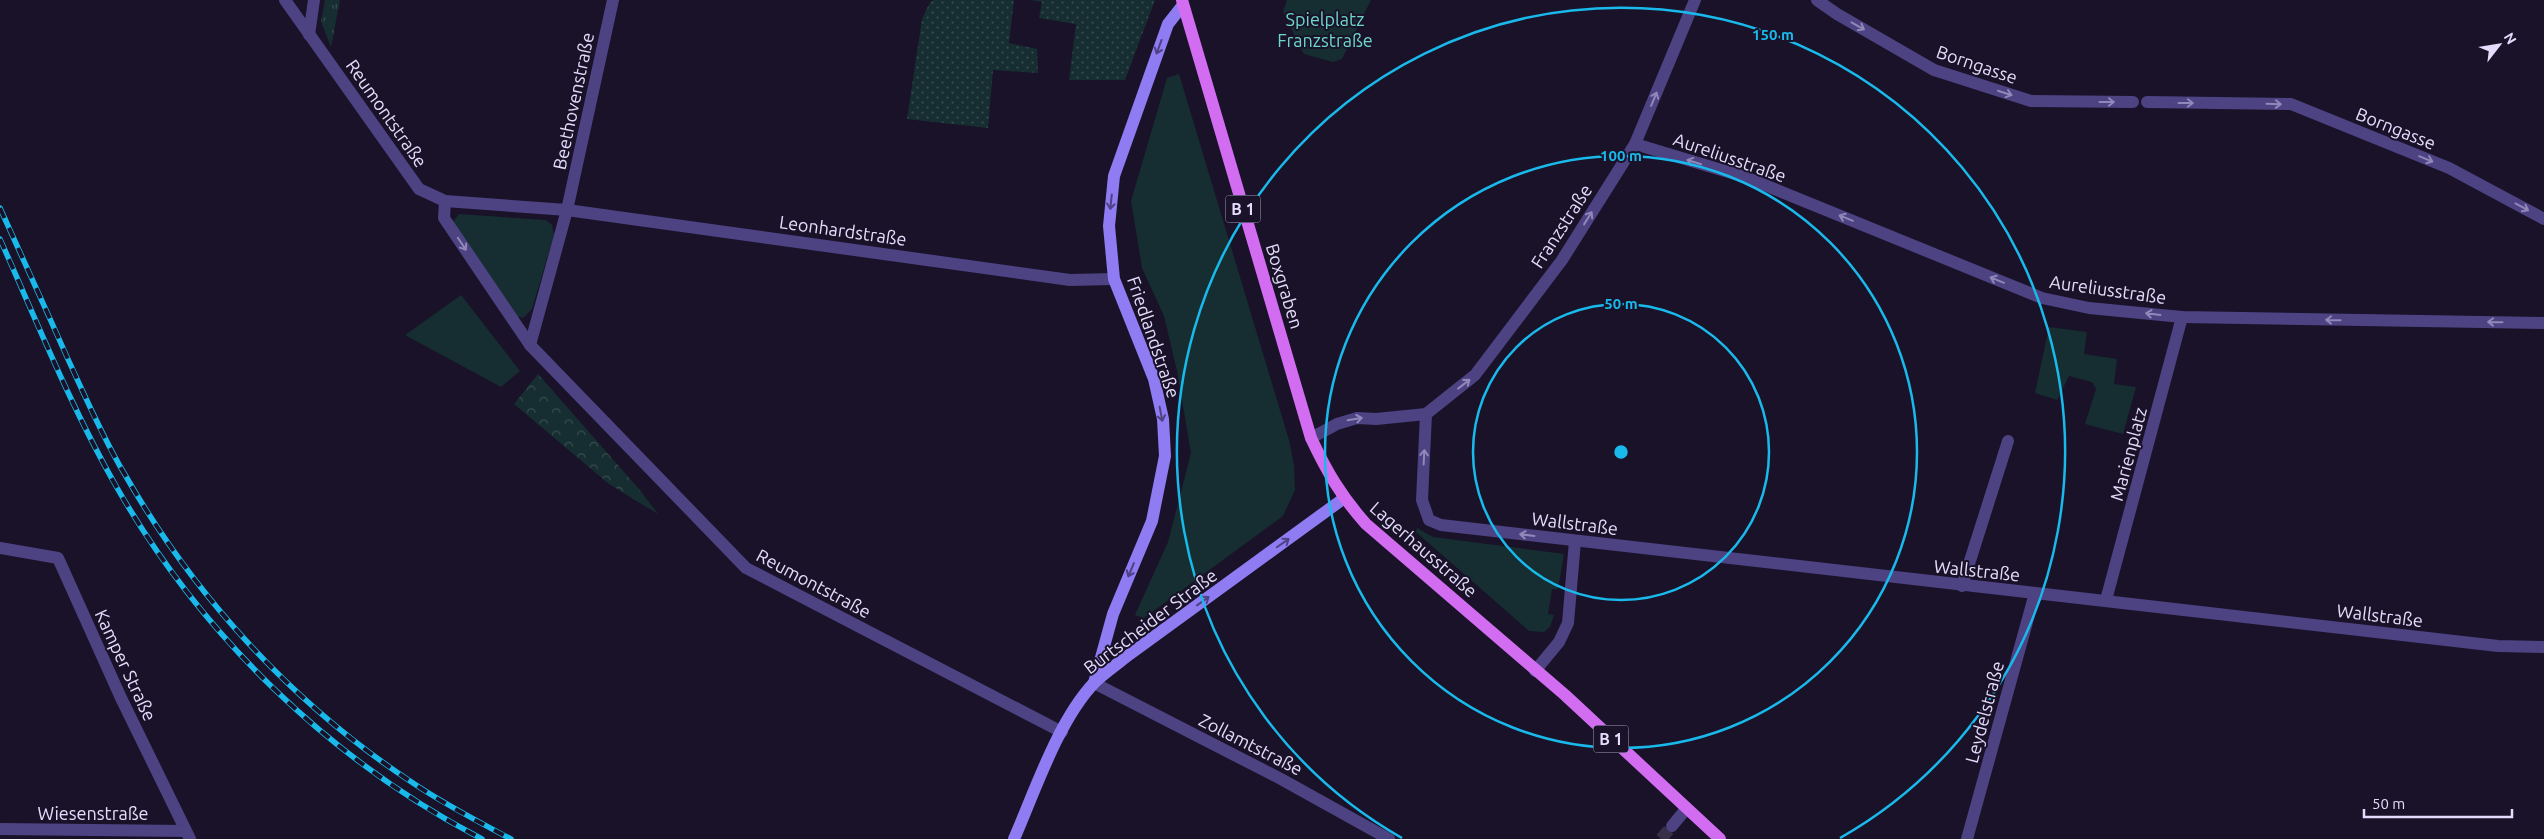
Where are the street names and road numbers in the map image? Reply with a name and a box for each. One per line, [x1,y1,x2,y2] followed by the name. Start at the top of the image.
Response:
[549,31,597,171] street label: Beethovenstraße
[1934,41,2020,87] street label: Borngasse
[343,55,431,171] street label: Reumontstraße
[2353,103,2439,153] street label: Borngasse
[1671,128,1789,186] street label: Aureliusstraße
[1527,181,1595,271] street label: Franzstraße
[1226,195,1260,222] road number: B 1
[778,211,908,249] street label: Leonhardstraße
[1263,241,1307,331] street label: Boxgraben
[2048,271,2168,307] street label: Aureliusstraße
[1124,274,1184,400] street label: Friedlandstraße
[2106,405,2150,503] street label: Marienplatz
[1367,497,1481,601] street label: Lagerhausstraße
[1531,508,1619,538] street label: Wallstraße
[753,544,875,622] street label: Reumontstraße
[1933,556,2021,584] street label: Wallstraße
[1080,565,1220,677] street label: Burtscheider Straße
[2336,600,2424,630] street label: Wallstraße
[91,606,161,724] street label: Kamper Straße
[1961,659,2007,765] street label: Leydelstraße
[1196,709,1306,779] street label: Zollamtstraße
[1594,726,1628,752] road number: B 1
[37,803,149,823] street label: Wiesenstraße

